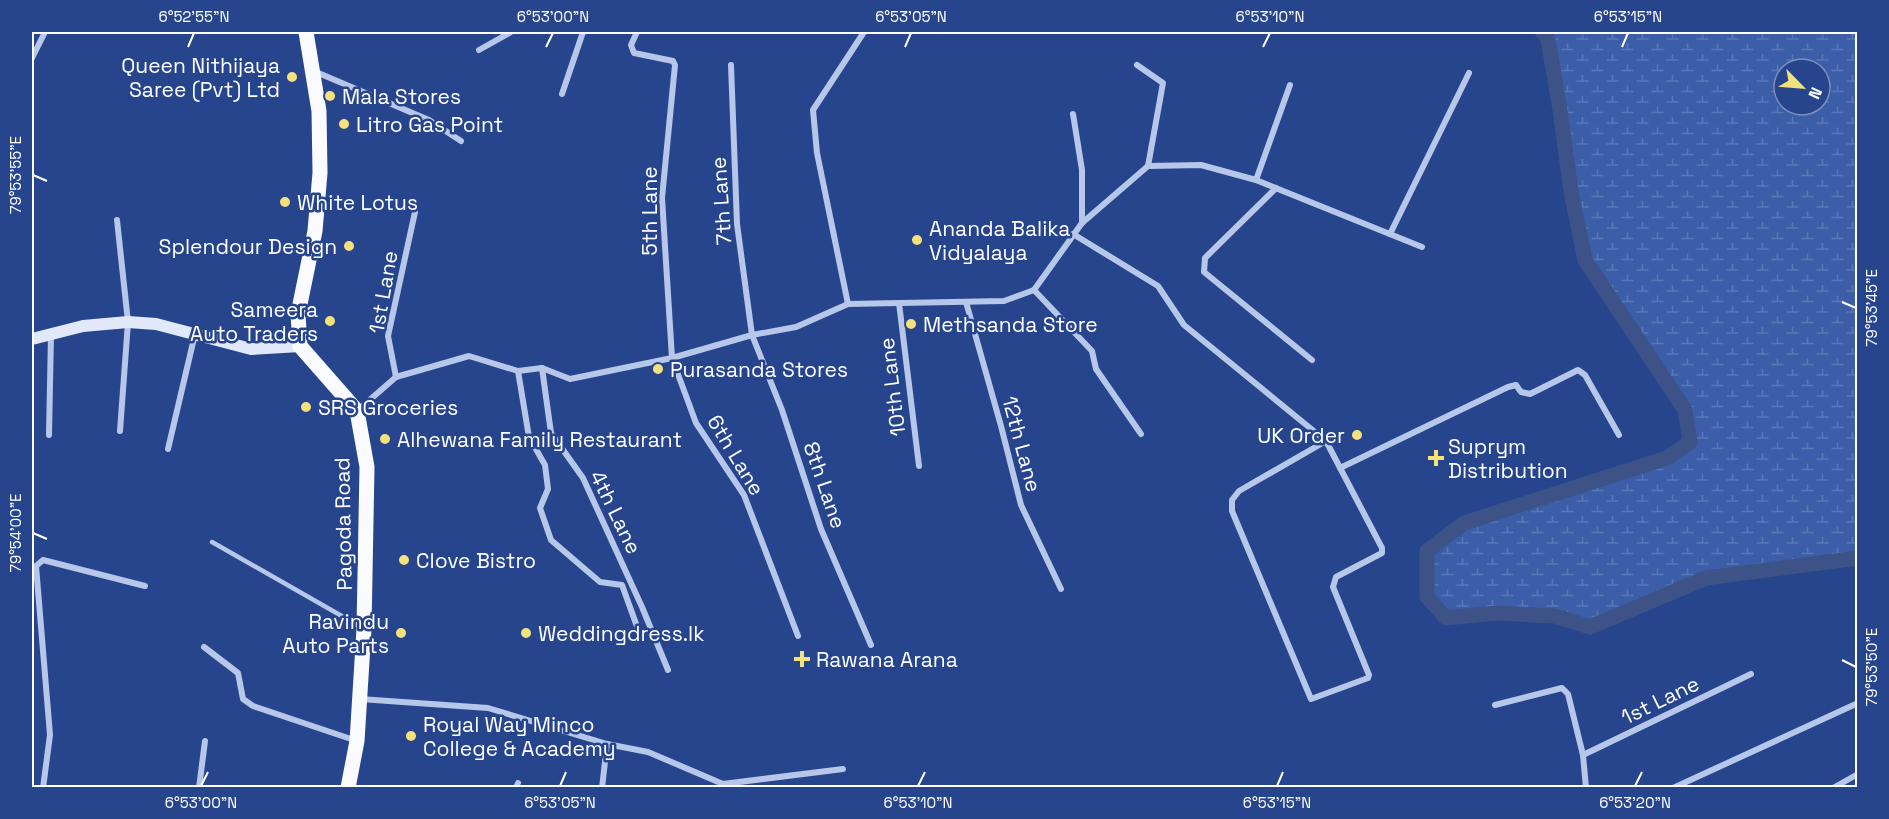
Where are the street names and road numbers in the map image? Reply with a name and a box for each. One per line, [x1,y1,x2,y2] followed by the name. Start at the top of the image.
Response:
[704,156,738,246] street label: 7th Lane
[636,166,663,256] street label: 5th Lane
[362,249,404,335] street label: 1st Lane
[873,336,911,438] street label: 10th Lane
[996,393,1048,495] street label: 12th Lane
[701,410,771,500] street label: 6th Lane
[798,438,852,532] street label: 8th Lane
[328,457,358,591] street label: Pagoda Road
[584,466,648,558] street label: 4th Lane
[1617,670,1703,730] street label: 1st Lane

